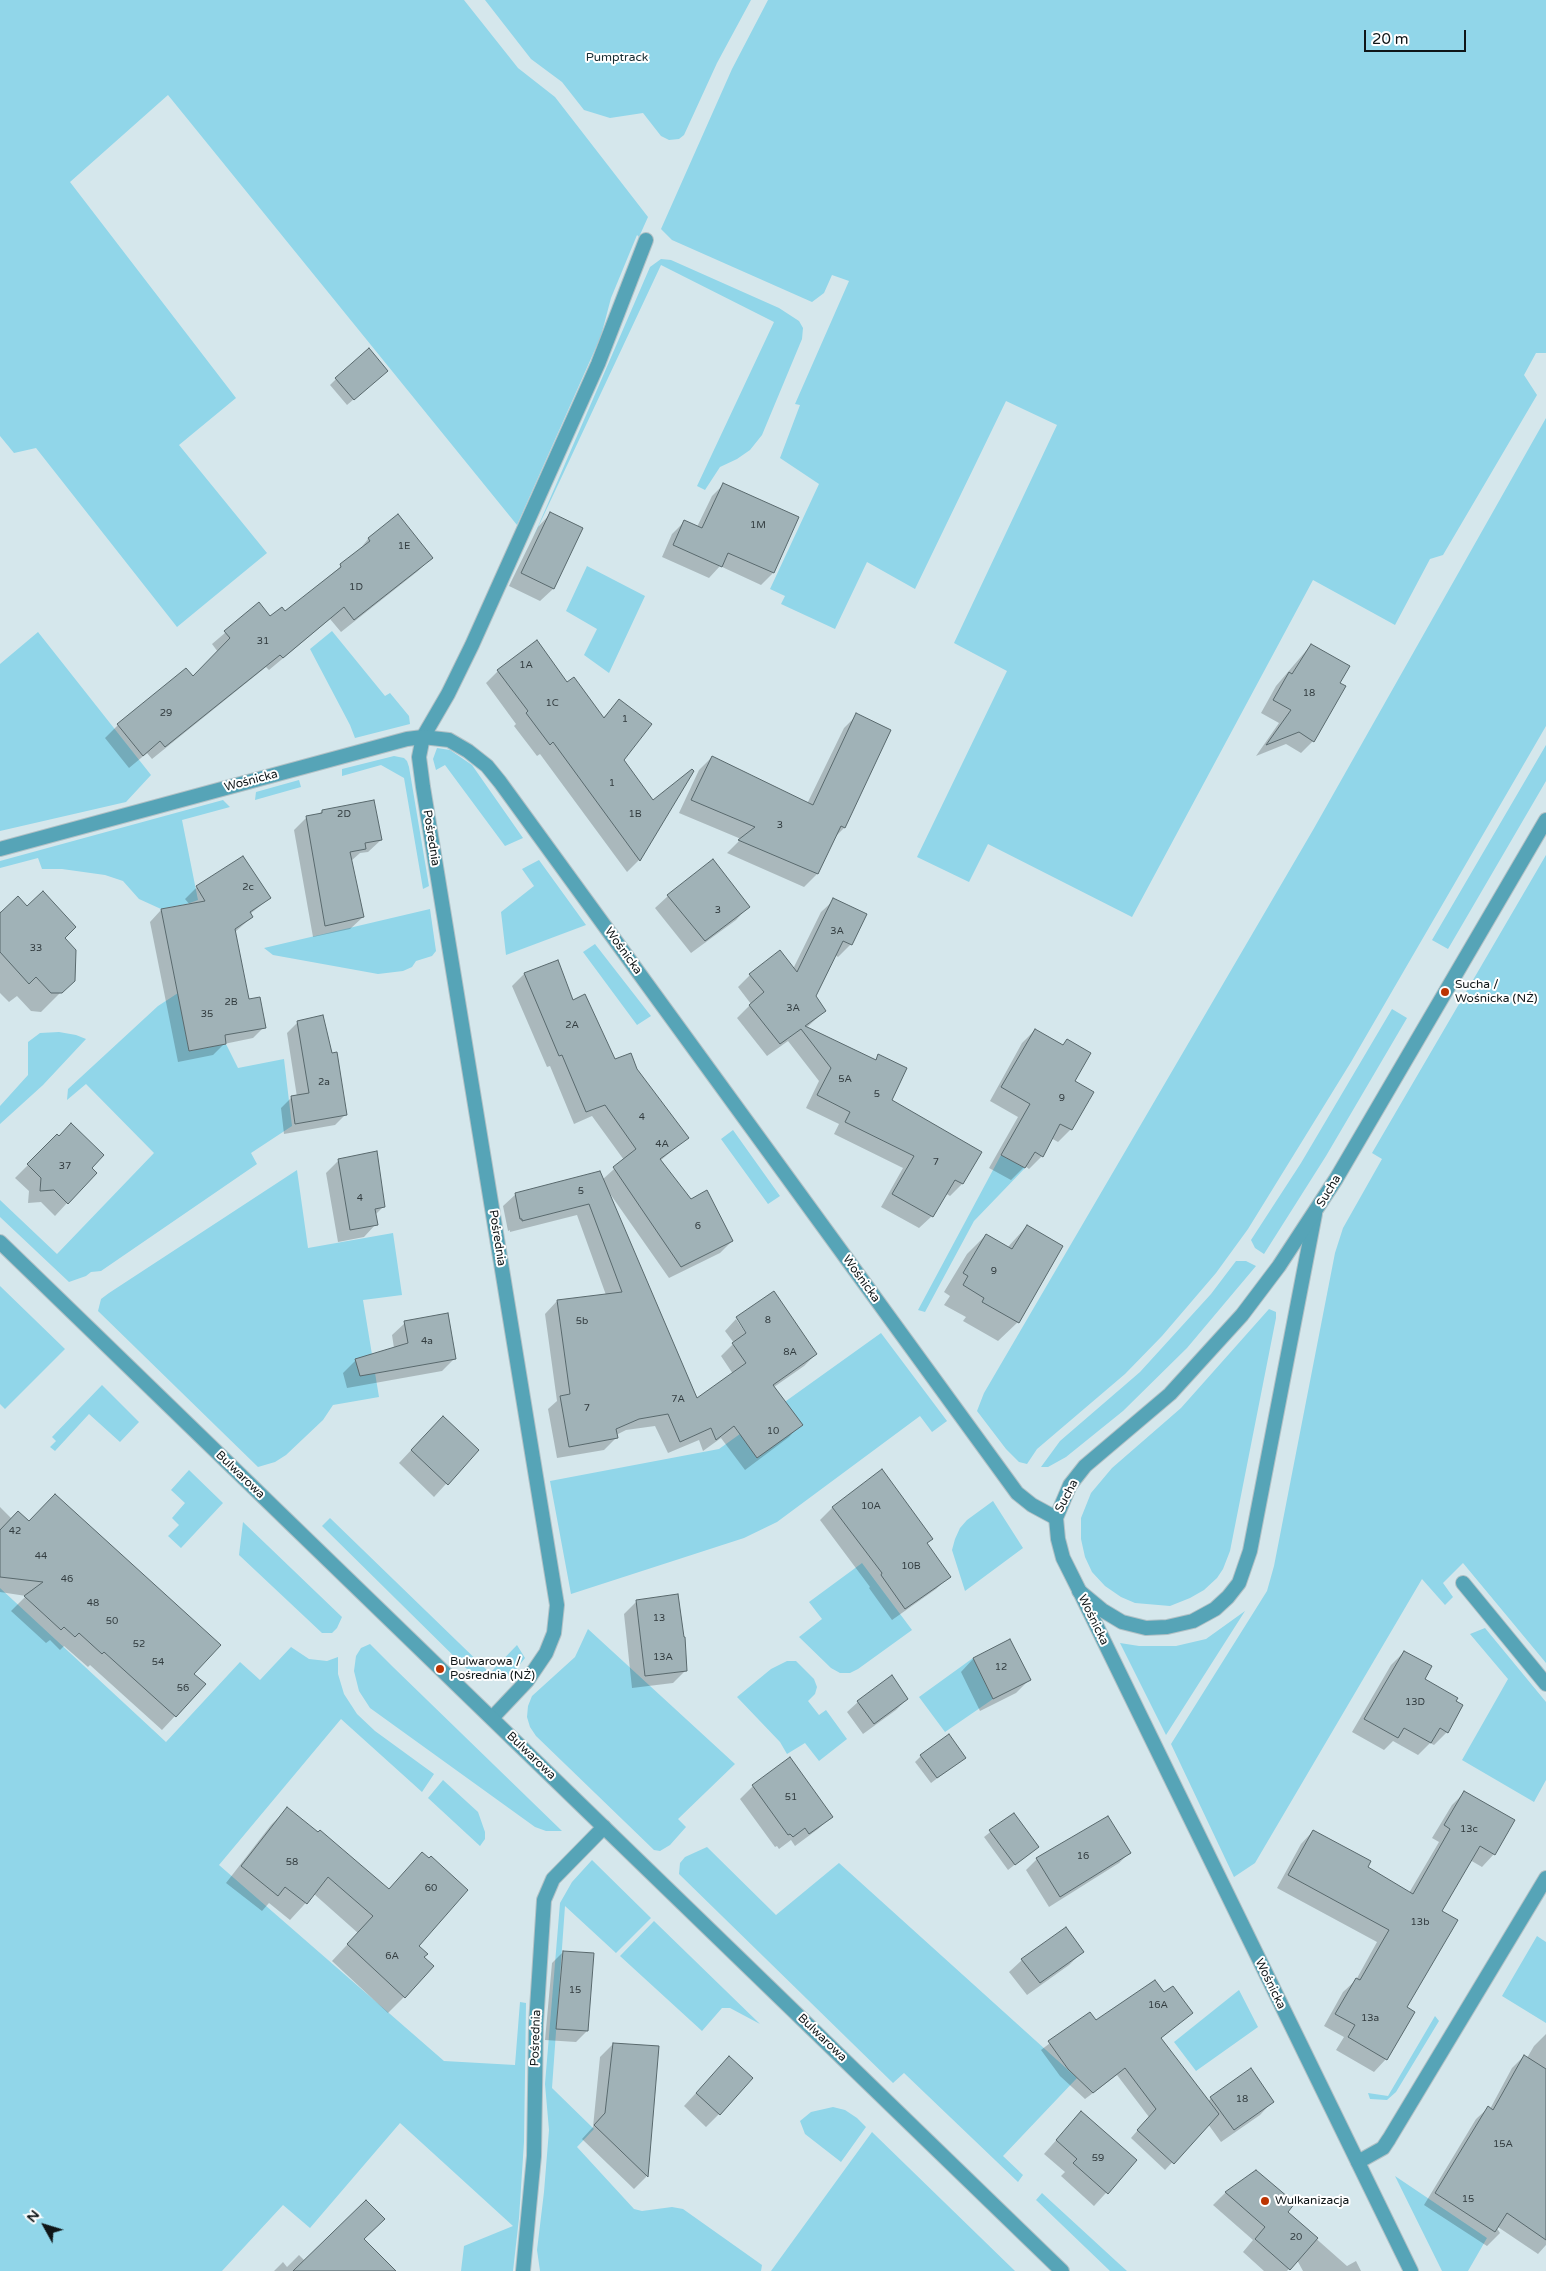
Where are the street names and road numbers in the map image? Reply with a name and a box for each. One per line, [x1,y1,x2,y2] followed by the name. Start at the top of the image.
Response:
[223,767,279,795] street label: Wośnicka
[419,809,443,867] street label: Pośrednia
[601,925,645,977] street label: Wośnicka
[1314,1172,1344,1210] street label: Sucha
[485,1209,509,1267] street label: Pośrednia
[839,1253,883,1305] street label: Wośnicka
[213,1448,267,1502] street label: Bulwarowa
[1052,1477,1082,1515] street label: Sucha
[1075,1592,1111,1648] street label: Wośnicka
[504,1729,558,1783] street label: Bulwarowa
[1252,1956,1288,2012] street label: Wośnicka
[528,2009,544,2067] street label: Pośrednia
[795,2011,849,2065] street label: Bulwarowa

